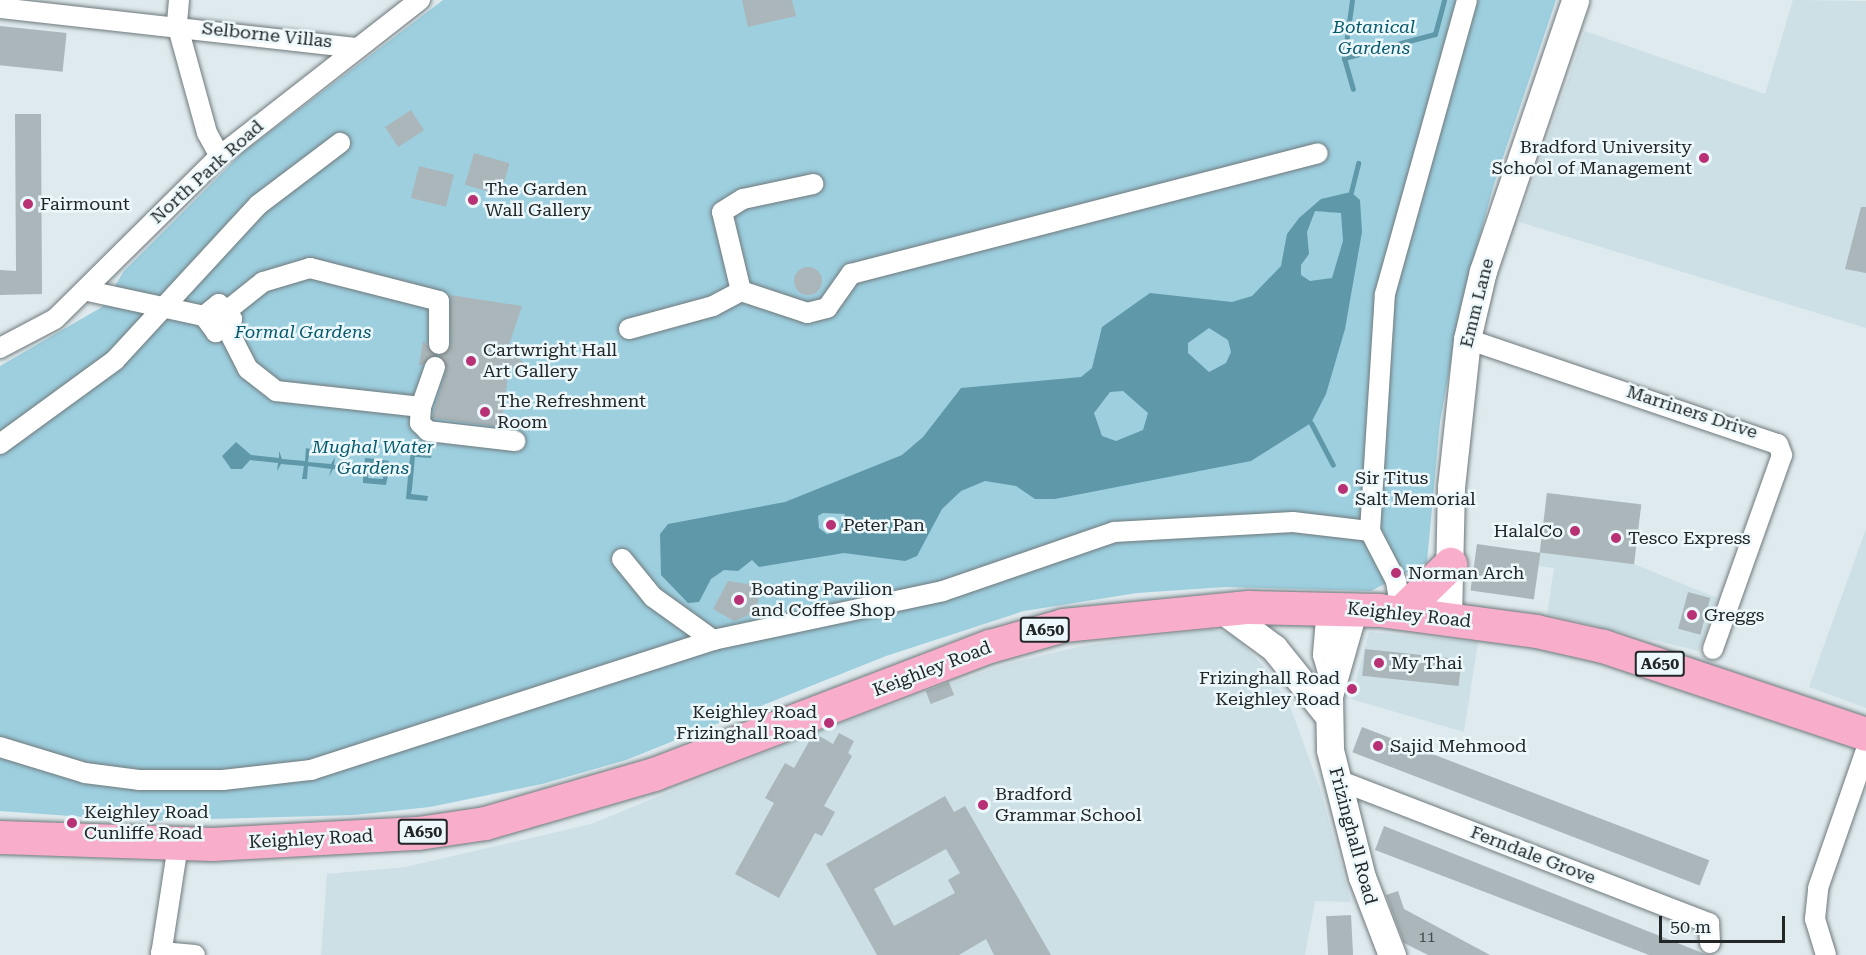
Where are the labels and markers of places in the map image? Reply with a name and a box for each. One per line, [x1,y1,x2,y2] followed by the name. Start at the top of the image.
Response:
[1492,137,1692,180] place label: Bradford University School of Management
[1697,151,1711,165] marker: Bradford University School of Management
[485,179,591,222] place label: The Garden Wall Gallery
[40,193,130,215] place label: Fairmount
[466,193,480,207] marker: The Garden Wall Gallery
[21,197,35,211] marker: Fairmount
[483,340,617,382] place label: Cartwright Hall Art Gallery
[464,354,478,368] marker: Cartwright Hall Art Gallery
[497,391,646,434] place label: The Refreshment Room
[478,405,492,419] marker: The Refreshment Room
[1355,468,1476,510] place label: Sir Titus Salt Memorial
[1336,482,1350,496] marker: Sir Titus Salt Memorial
[843,514,925,536] place label: Peter Pan
[824,518,838,532] marker: Peter Pan
[1494,520,1563,542] place label: HalalCo
[1568,524,1582,538] marker: HalalCo
[1628,527,1751,549] place label: Tesco Express
[1609,531,1623,545] marker: Tesco Express
[1408,562,1524,584] place label: Norman Arch
[1389,566,1403,580] marker: Norman Arch
[751,579,895,622] place label: Boating Pavilion and Coffee Shop
[732,593,746,607] marker: Boating Pavilion and Coffee Shop
[1704,604,1764,626] place label: Greggs
[1685,608,1699,622] marker: Greggs
[1391,652,1462,674] place label: My Thai
[1372,656,1386,670] marker: My Thai
[1199,668,1340,710] place label: Frizinghall Road Keighley Road
[1345,682,1359,696] marker: Frizinghall Road Keighley Road
[676,702,817,744] place label: Keighley Road Frizinghall Road
[822,716,836,730] marker: Keighley Road Frizinghall Road
[1390,735,1527,757] place label: Sajid Mehmood
[1371,739,1385,753] marker: Sajid Mehmood
[995,784,1141,826] place label: Bradford Grammar School
[976,798,990,812] marker: Bradford Grammar School
[84,802,209,844] place label: Keighley Road Cunliffe Road
[65,816,79,830] marker: Keighley Road Cunliffe Road

